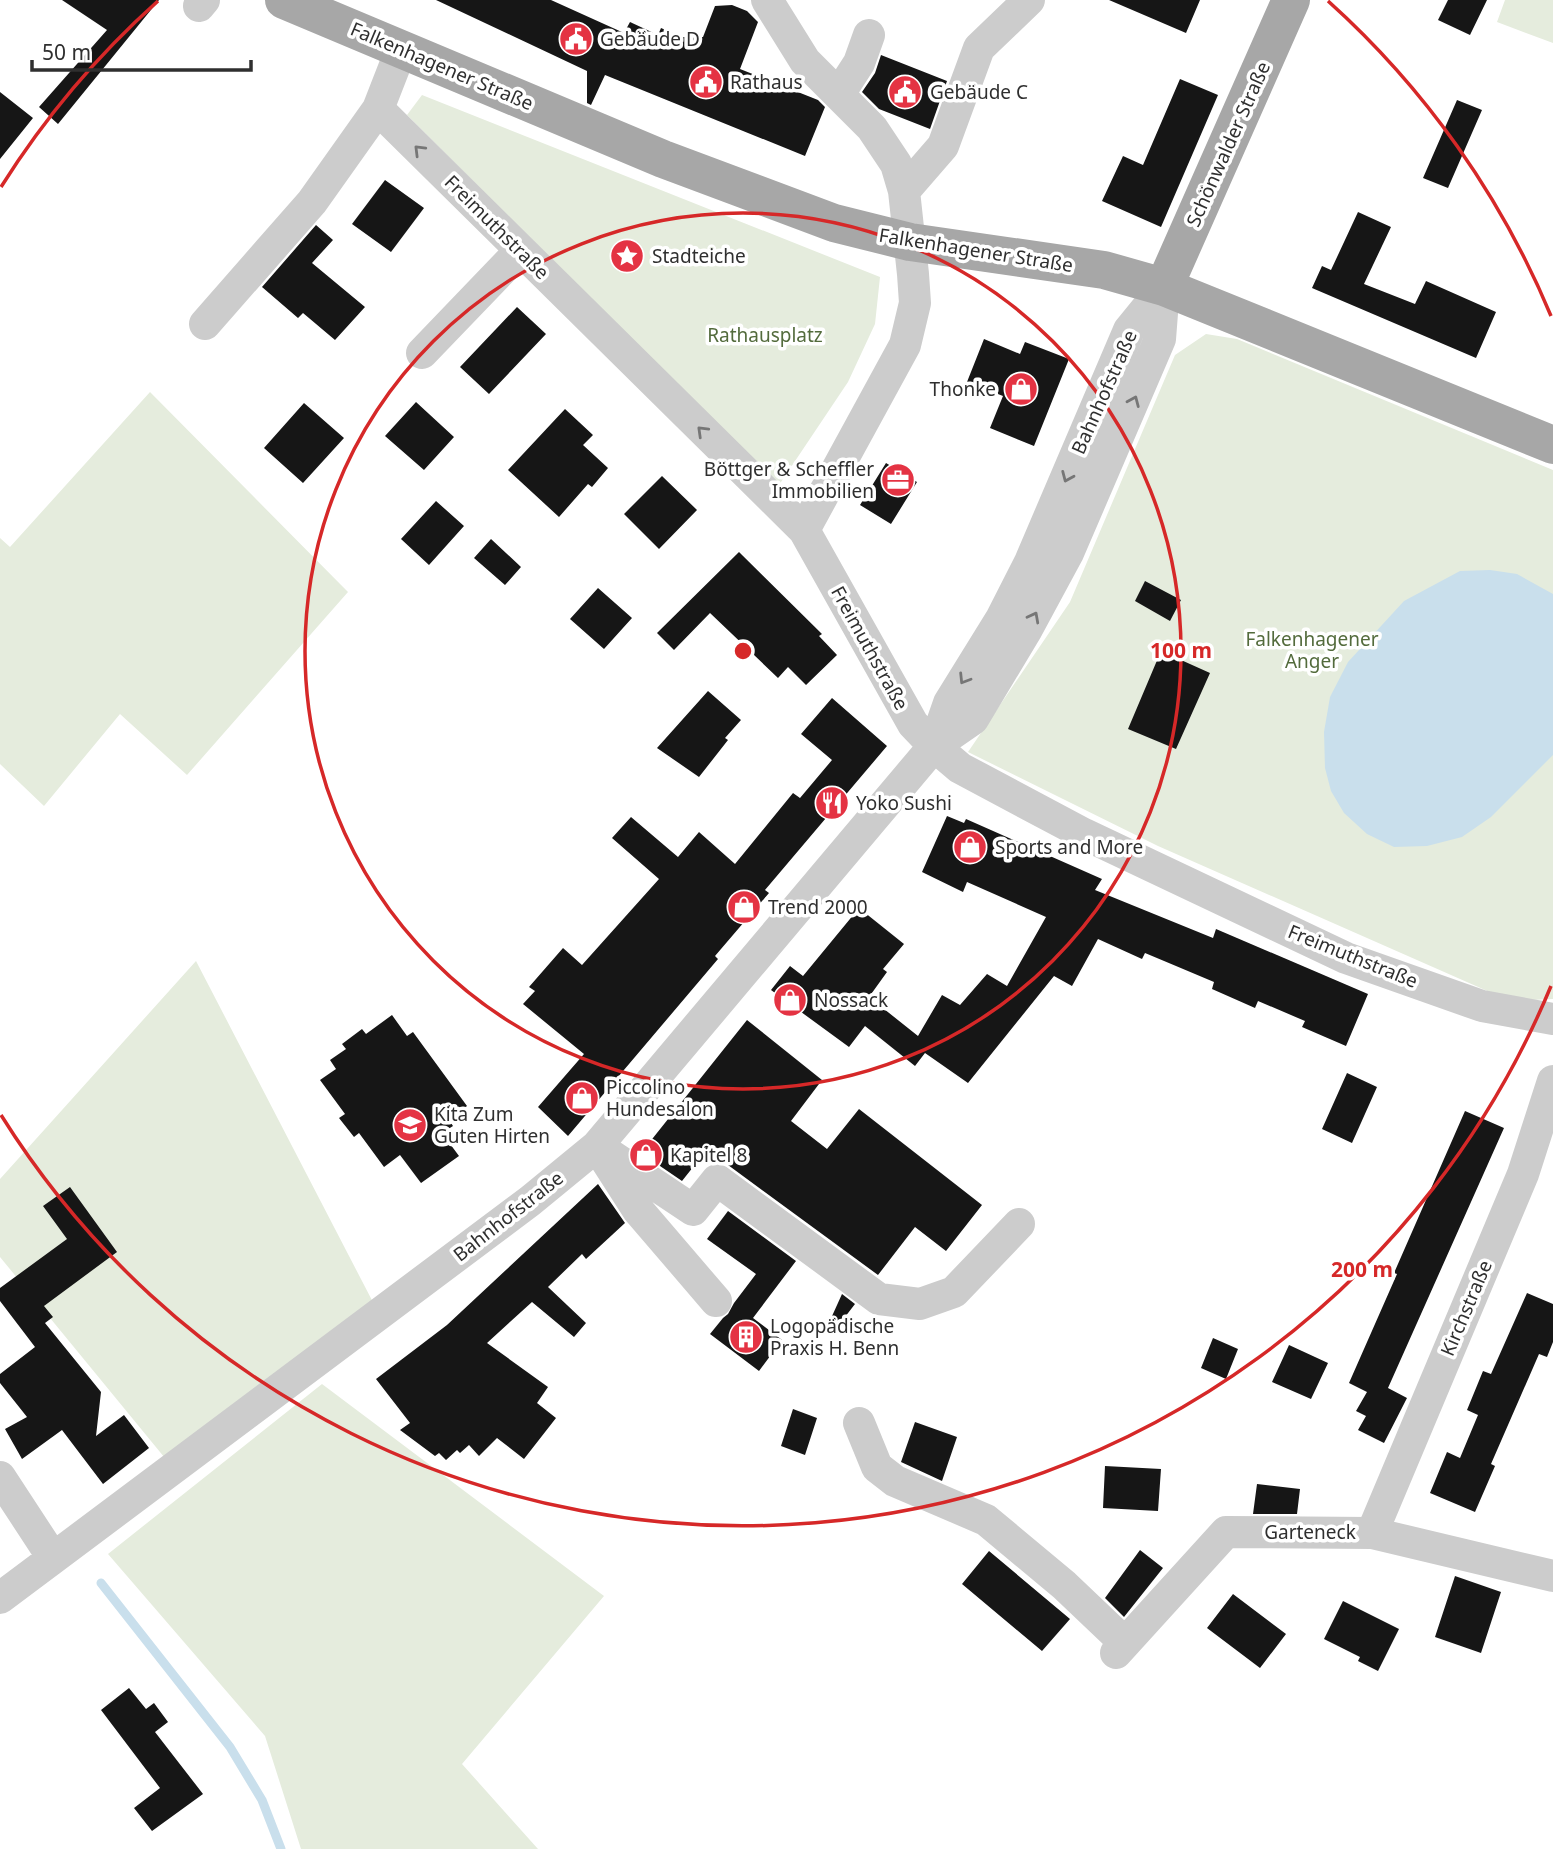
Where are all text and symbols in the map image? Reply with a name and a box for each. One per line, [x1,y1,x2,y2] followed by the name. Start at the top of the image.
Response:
[347,16,537,116] street label: Falkenhagener Straße
[557,20,595,58] public building icon: Gebäude D
[600,26,700,52] place label: Gebäude D
[32,28,250,72] scale bar
[42,38,91,66] text: 50 m
[1180,57,1276,231] street label: Schönwalder Straße
[687,63,725,101] public building icon: Rathaus
[730,69,803,95] place label: Rathaus
[886,73,924,111] public building icon: Gebäude C
[930,79,1028,105] place label: Gebäude C
[415,146,427,158] one-way arrow
[439,169,555,285] street label: Freimuthstraße
[877,222,1075,278] street label: Falkenhagener Straße
[608,237,646,275] place icon: Stadteiche
[652,243,746,269] place label: Stadteiche
[707,322,823,348] park label: Rathausplatz
[1065,326,1143,458] street label: Bahnhofstraße
[1002,370,1040,408] shop icon: Thonke
[930,376,996,402] place label: Thonke
[1125,396,1139,408] one-way arrow
[698,426,711,439] one-way arrow
[704,456,874,504] place label: Böttger & Scheffler Immobilien
[879,461,917,499] office icon: Böttger & Scheffler Immobilien
[1061,470,1075,482] one-way arrow
[825,581,915,715] street label: Freimuthstraße
[1025,612,1039,625] one-way arrow
[1245,626,1379,674] park label: Falkenhagener Anger
[1150,636,1212,664] text: 100 m
[731,639,755,663] centre of rings
[959,672,972,685] one-way arrow
[813,784,851,822] restaurant icon: Yoko Sushi
[856,790,952,816] place label: Yoko Sushi
[951,828,989,866] shop icon: Sports and More
[995,834,1143,860] place label: Sports and More
[725,888,763,926] shop icon: Trend 2000
[768,894,868,920] place label: Trend 2000
[1284,918,1422,994] street label: Freimuthstraße
[771,981,809,1019] shop icon: Nossack
[814,987,888,1013] place label: Nossack
[606,1074,714,1122] place label: Piccolino Hundesalon
[563,1079,601,1117] shop icon: Piccolino Hundesalon
[434,1101,550,1149] place label: Kita Zum Guten Hirten
[391,1106,429,1144] school or university icon: Kita Zum Guten Hirten
[627,1136,665,1174] shop icon: Kapitel 8
[670,1142,747,1168] place label: Kapitel 8
[448,1165,568,1267] street label: Bahnhofstraße
[1331,1255,1393,1283] text: 200 m
[1434,1256,1498,1360] street label: Kirchstraße
[770,1313,899,1361] place label: Logopädische Praxis H. Benn
[727,1318,765,1356] building icon: Logopädische Praxis H. Benn
[1264,1519,1356,1545] street label: Garteneck

